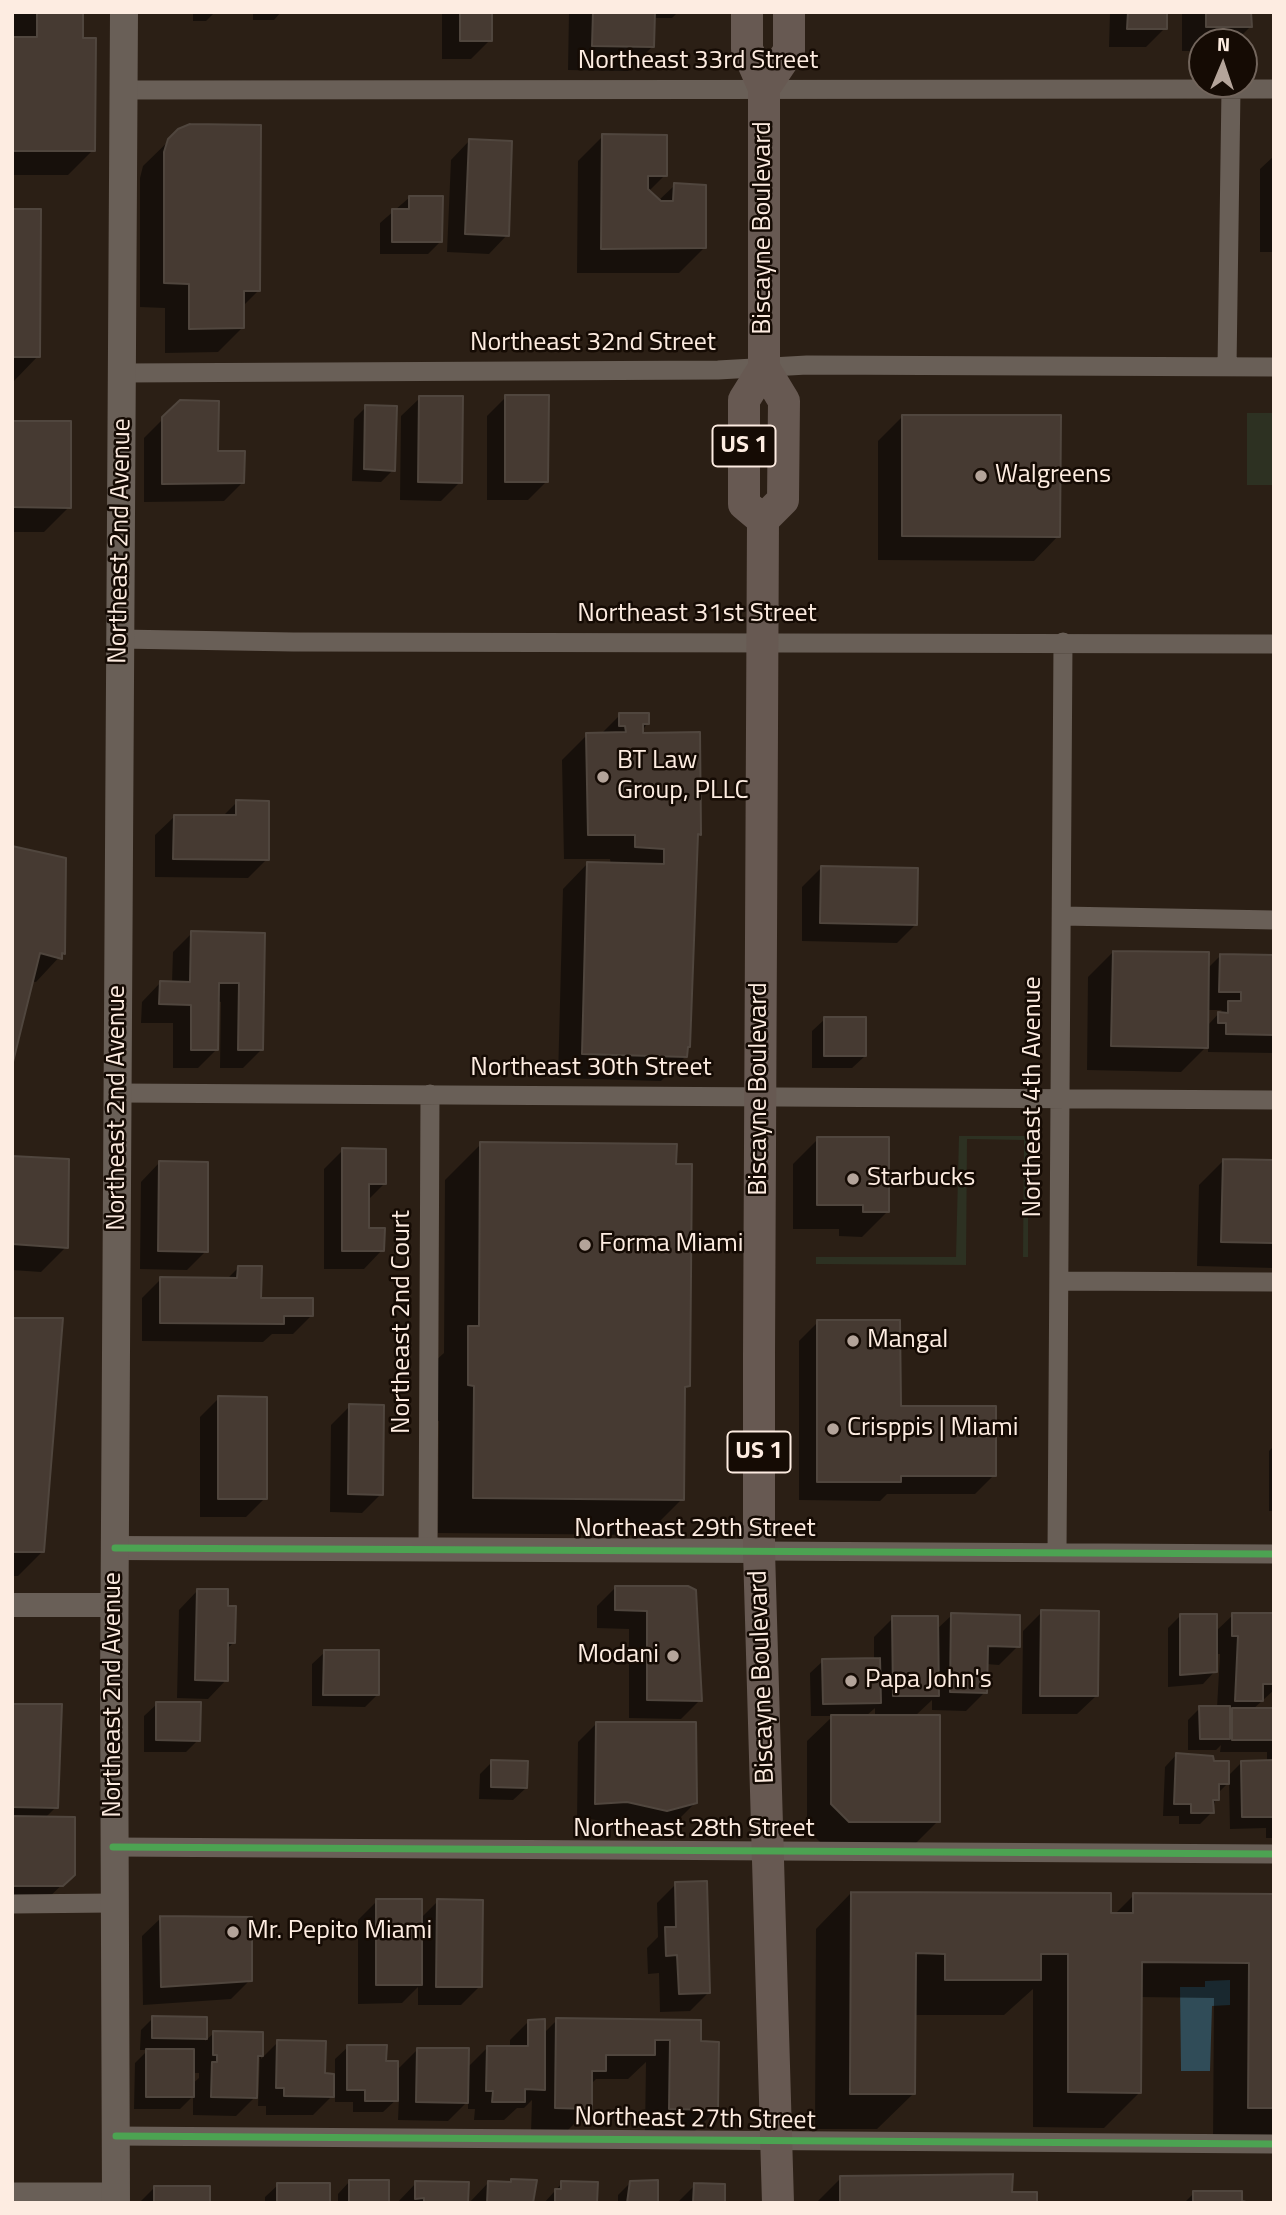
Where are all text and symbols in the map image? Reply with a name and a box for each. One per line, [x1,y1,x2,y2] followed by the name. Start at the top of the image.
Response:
[1188,28,1258,98] north arrow
[1217,29,1231,58] text: N
[578,46,818,78] street label: Northeast 33rd Street
[748,121,780,335] street label: Biscayne Boulevard
[470,328,716,360] street label: Northeast 32nd Street
[103,418,139,664] street label: Northeast 2nd Avenue
[712,426,776,466] road number: US 1
[995,460,1111,492] place label: Walgreens
[973,468,989,484] marker: Walgreens
[577,599,817,631] street label: Northeast 31st Street
[617,746,749,808] place label: BT Law Group, PLLC
[595,769,611,785] marker: BT Law Group, PLLC
[1018,976,1050,1218] street label: Northeast 4th Avenue
[744,982,776,1196] street label: Biscayne Boulevard
[102,985,134,1231] street label: Northeast 2nd Avenue
[470,1053,712,1085] street label: Northeast 30th Street
[867,1163,975,1195] place label: Starbucks
[845,1171,861,1187] marker: Starbucks
[387,1210,419,1434] street label: Northeast 2nd Court
[599,1229,743,1261] place label: Forma Miami
[577,1237,593,1253] marker: Forma Miami
[867,1325,948,1357] place label: Mangal
[845,1333,861,1349] marker: Mangal
[847,1413,1018,1445] place label: Crisppis | Miami
[825,1421,841,1437] marker: Crisppis | Miami
[728,1432,790,1472] road number: US 1
[574,1514,816,1546] street label: Northeast 29th Street
[744,1570,782,1784] street label: Biscayne Boulevard
[98,1572,130,1818] street label: Northeast 2nd Avenue
[577,1640,659,1672] place label: Modani
[665,1648,681,1664] marker: Modani
[865,1665,992,1697] place label: Papa John's
[843,1673,859,1689] marker: Papa John's
[573,1814,815,1846] street label: Northeast 28th Street
[247,1916,432,1948] place label: Mr. Pepito Miami
[225,1924,241,1940] marker: Mr. Pepito Miami
[574,2102,816,2138] street label: Northeast 27th Street

